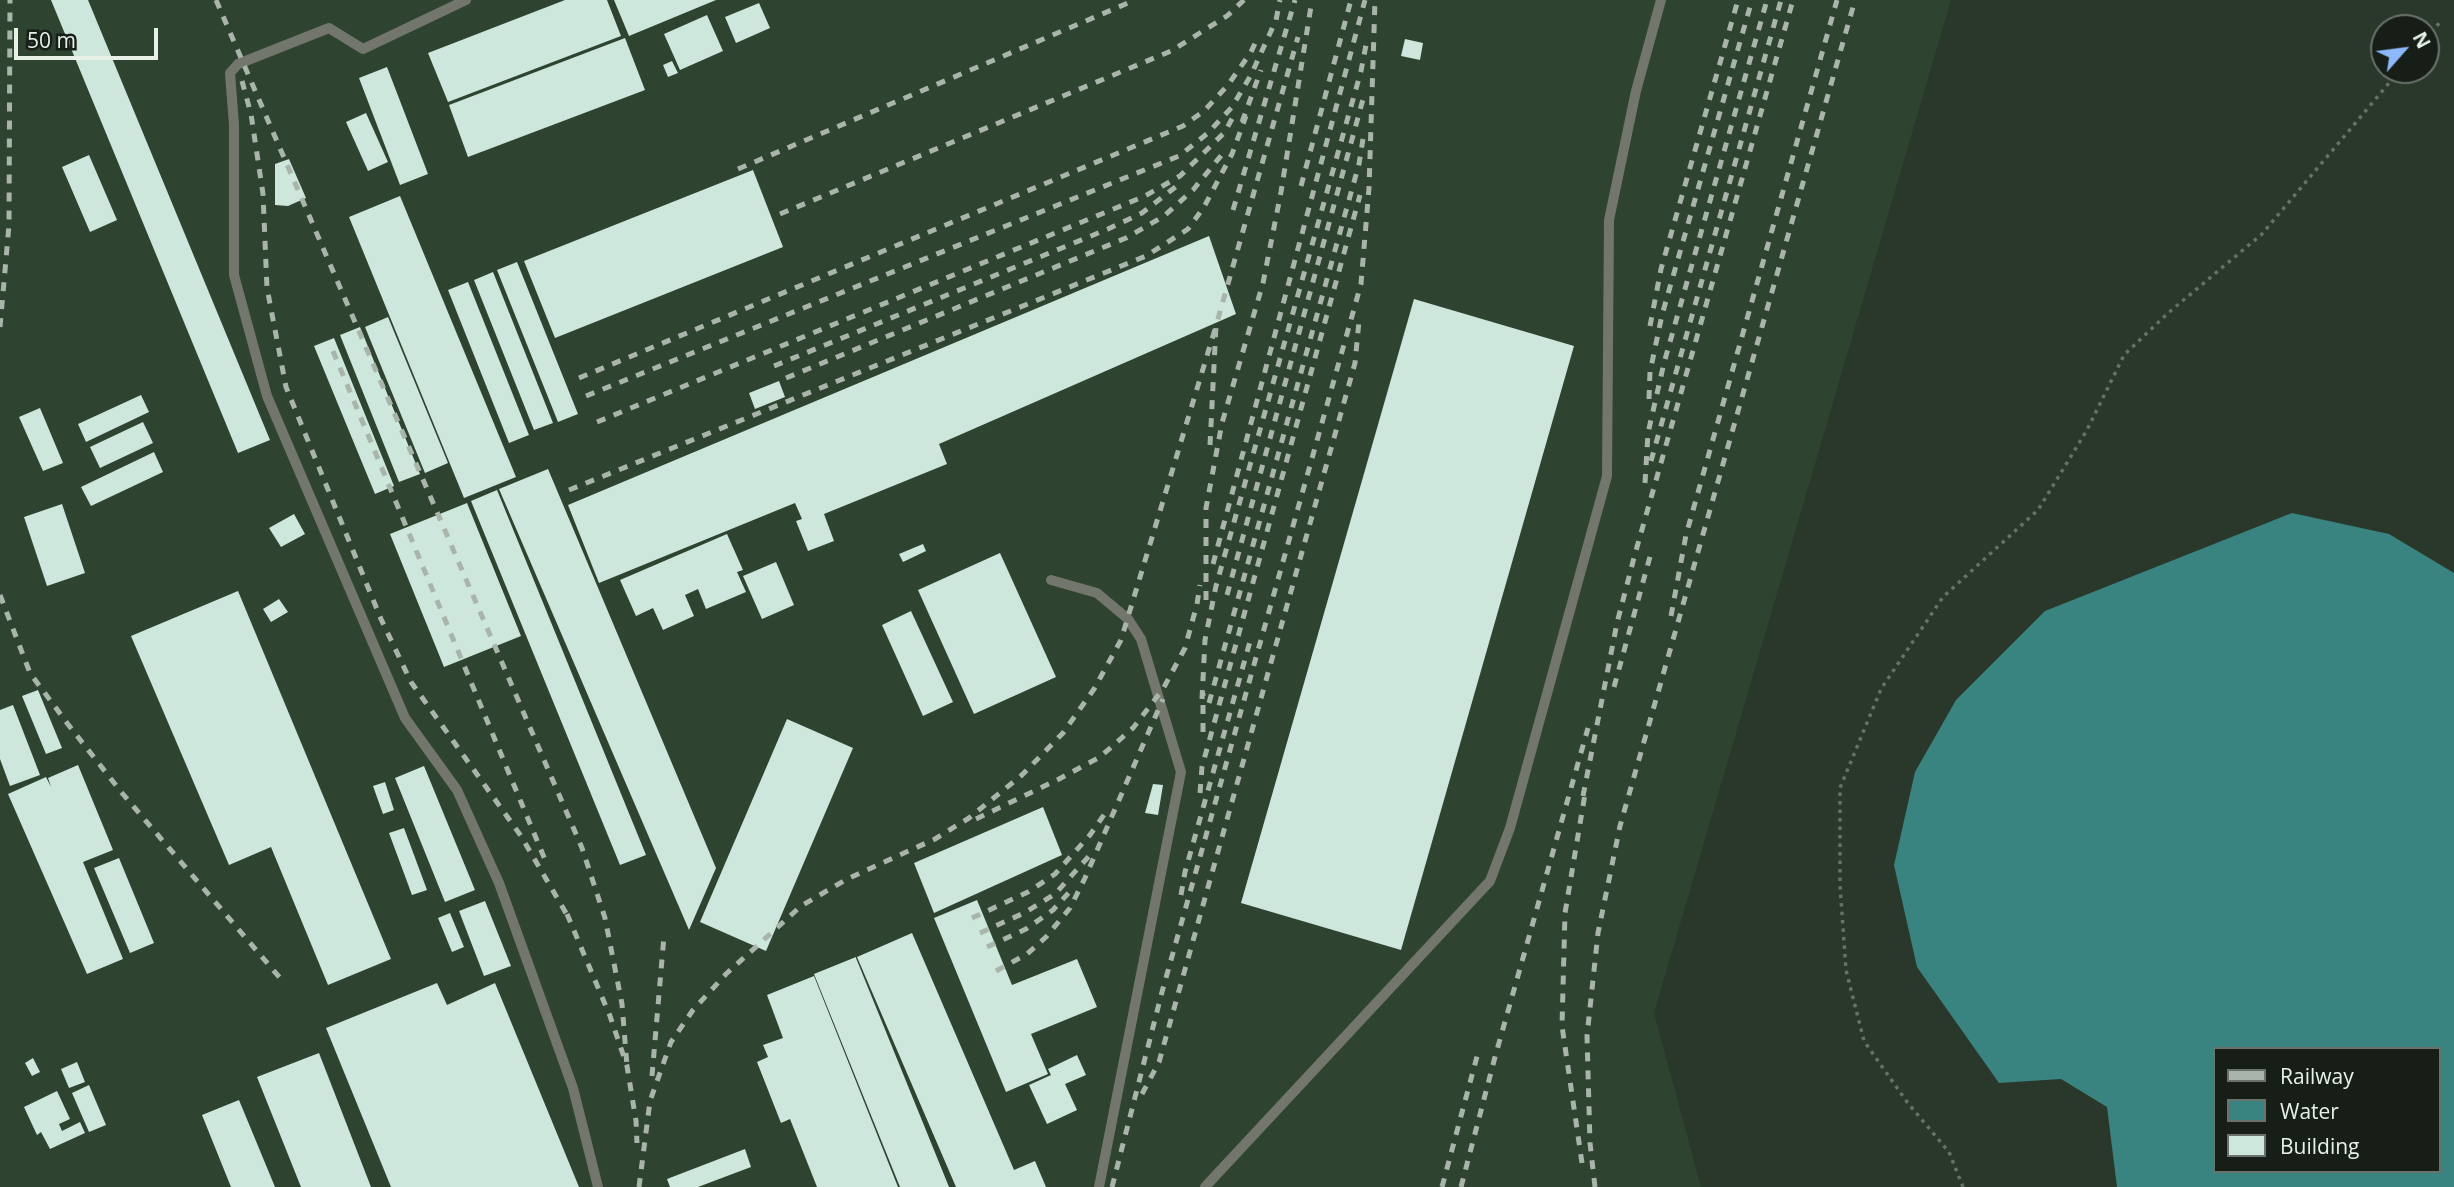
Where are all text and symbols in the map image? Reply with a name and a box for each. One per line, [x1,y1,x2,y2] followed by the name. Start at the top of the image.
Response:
[18,14,161,58] scale bar
[2370,14,2440,84] north arrow
[27,26,76,54] text: 50 m
[2407,27,2437,53] text: N
[2212,1047,2440,1173] legend
[2280,1062,2354,1090] text: Railway
[2280,1097,2339,1125] text: Water
[2280,1132,2359,1160] text: Building

